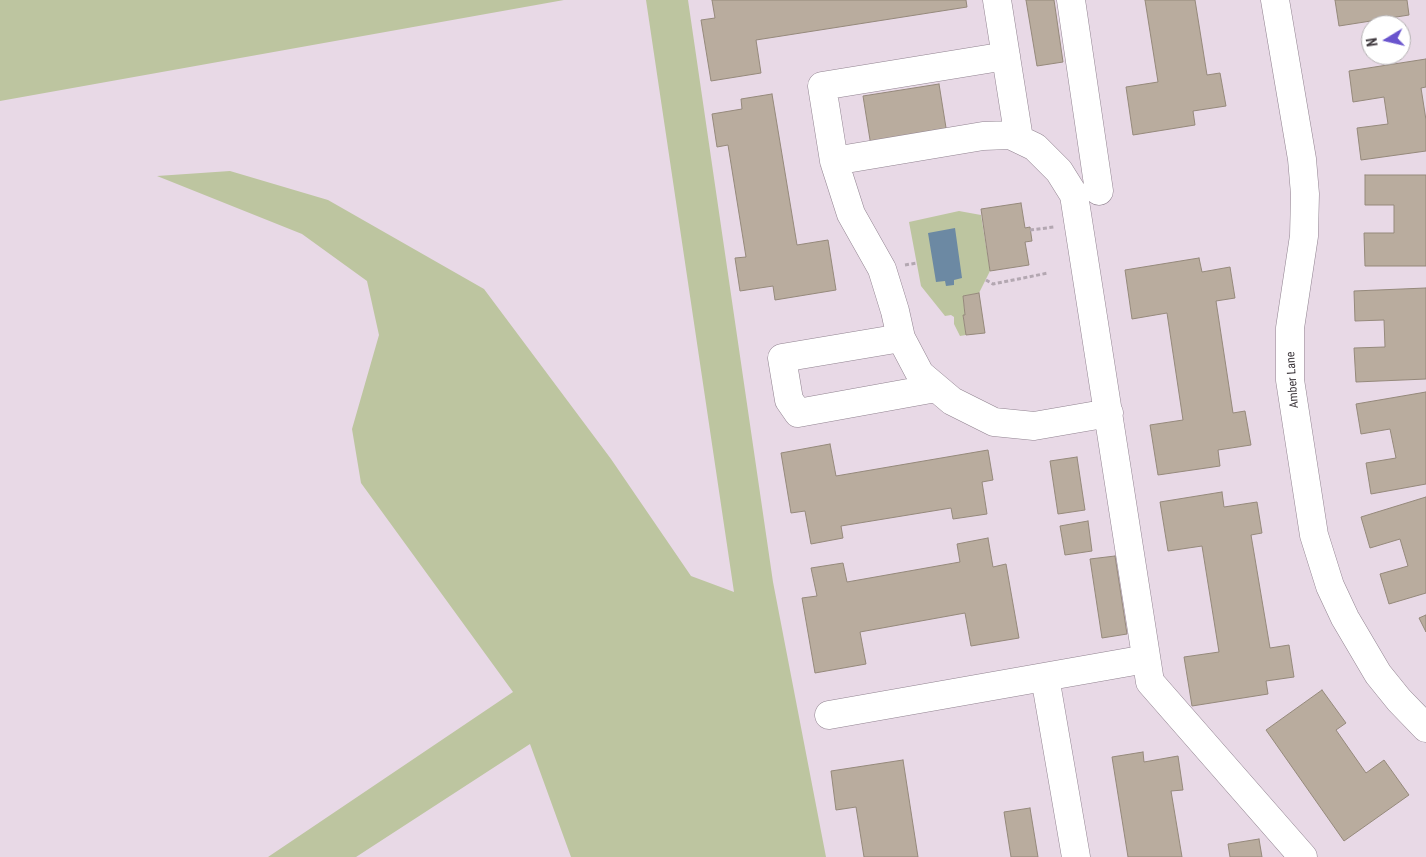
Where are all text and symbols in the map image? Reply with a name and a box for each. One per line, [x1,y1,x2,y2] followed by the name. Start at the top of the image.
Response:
[1361,15,1411,65] north arrow
[1364,37,1381,48] text: N
[1284,351,1302,409] street label: Amber Lane

